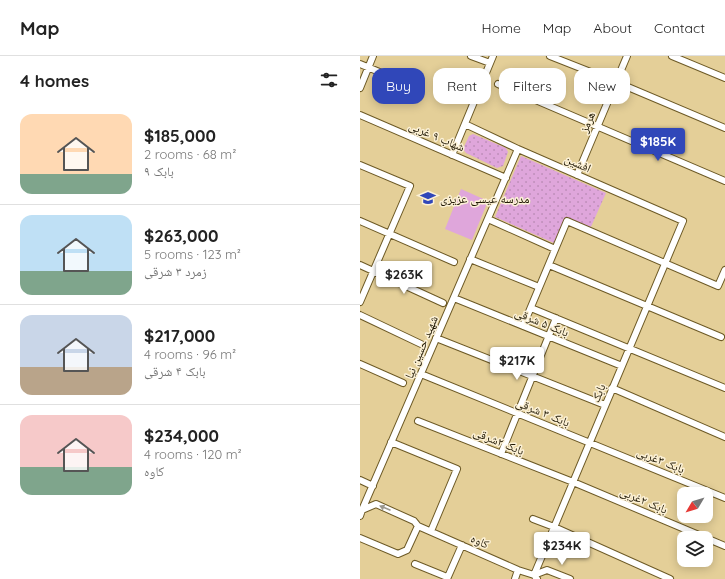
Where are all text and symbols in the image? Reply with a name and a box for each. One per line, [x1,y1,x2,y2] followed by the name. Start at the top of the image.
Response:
[20,16,59,40] text: Map
[482,19,521,37] text: Home
[543,19,571,37] text: Map
[593,19,632,37] text: About
[654,19,705,37] text: Contact
[372,68,425,104] chip: Buy
[433,68,491,104] chip: Rent
[499,68,566,104] chip: Filters
[574,68,630,104] chip: New
[318,69,340,91] icon: filters
[20,70,89,91] text: 4 homes
[576,109,598,136] street label: هرمز
[407,118,467,155] street label: شهاب ۹ غربی
[144,125,216,146] text: $185,000
[630,128,686,162] pin: $185K
[52,130,100,178] icon: home
[640,133,676,149] text: $185K
[144,146,236,162] text: 2 rooms · 68 m²
[562,151,594,176] street label: افشین
[144,163,174,179] text: بابک ۹
[419,189,437,207] school or university icon: مدرسه عیسی عزیزی
[440,191,530,206] place label: مدرسه عیسی عزیزی
[144,225,218,246] text: $263,000
[52,231,100,279] icon: home
[144,246,241,262] text: 5 rooms · 123 m²
[376,261,432,295] pin: $263K
[144,263,207,279] text: زمرد ۳ شرقی
[385,266,423,282] text: $263K
[513,304,571,340] street label: بابک ۵ شرقی
[401,313,441,381] street label: شهید حسین نیا
[144,325,215,346] text: $217,000
[52,331,100,379] icon: home
[144,346,236,362] text: 4 rooms · 96 m²
[489,347,545,381] pin: $217K
[499,352,535,368] text: $217K
[144,363,206,379] text: بابک ۴ شرقی
[587,381,609,405] street label: بابک
[514,394,572,430] street label: بابک ۳ شرقی
[471,424,527,458] street label: بابک ۲شرقی
[144,425,219,446] text: $234,000
[52,431,100,479] icon: home
[635,444,687,477] street label: بابک ۳غربی
[144,446,242,462] text: 4 rooms · 120 m²
[144,463,164,479] text: کاوه
[618,483,670,517] street label: بابک ۲غربی
[677,487,713,523] north arrow
[677,487,713,567] map controls
[379,505,391,511] one-way arrow
[468,530,492,552] street label: کاوه
[677,531,713,567] button: layers
[534,532,590,566] pin: $234K
[543,537,581,553] text: $234K

